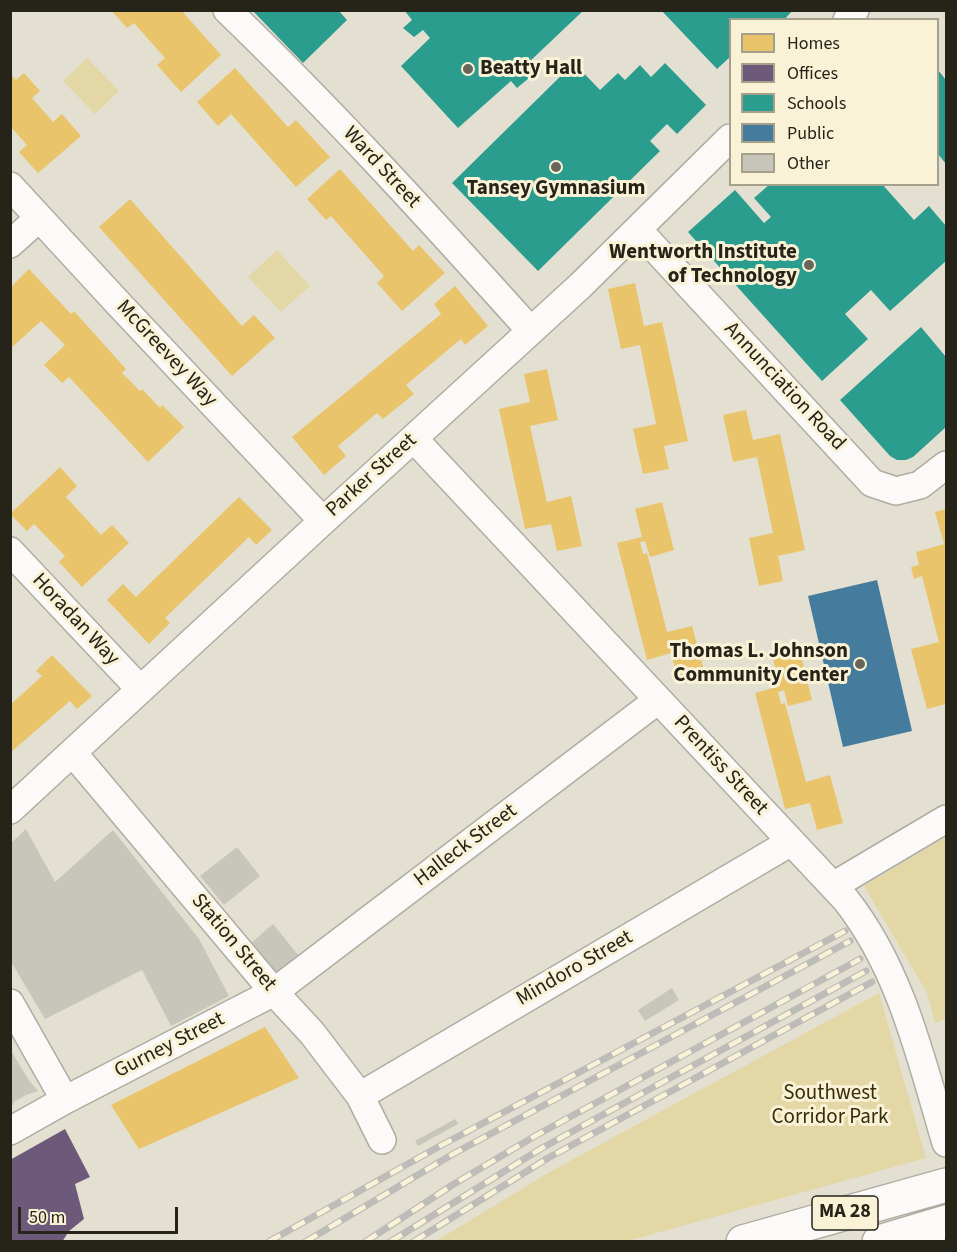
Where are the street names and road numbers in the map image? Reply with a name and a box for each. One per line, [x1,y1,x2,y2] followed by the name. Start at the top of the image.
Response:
[337,122,425,214] street label: Ward Street
[110,295,222,413] street label: McGreevey Way
[718,317,850,457] street label: Annunciation Road
[321,429,423,523] street label: Parker Street
[26,569,124,671] street label: Horadan Way
[667,711,773,821] street label: Prentiss Street
[410,799,522,893] street label: Halleck Street
[185,889,281,997] street label: Station Street
[512,926,638,1012] street label: Mindoro Street
[111,1007,229,1085] street label: Gurney Street
[812,1196,878,1230] road number: MA 28

